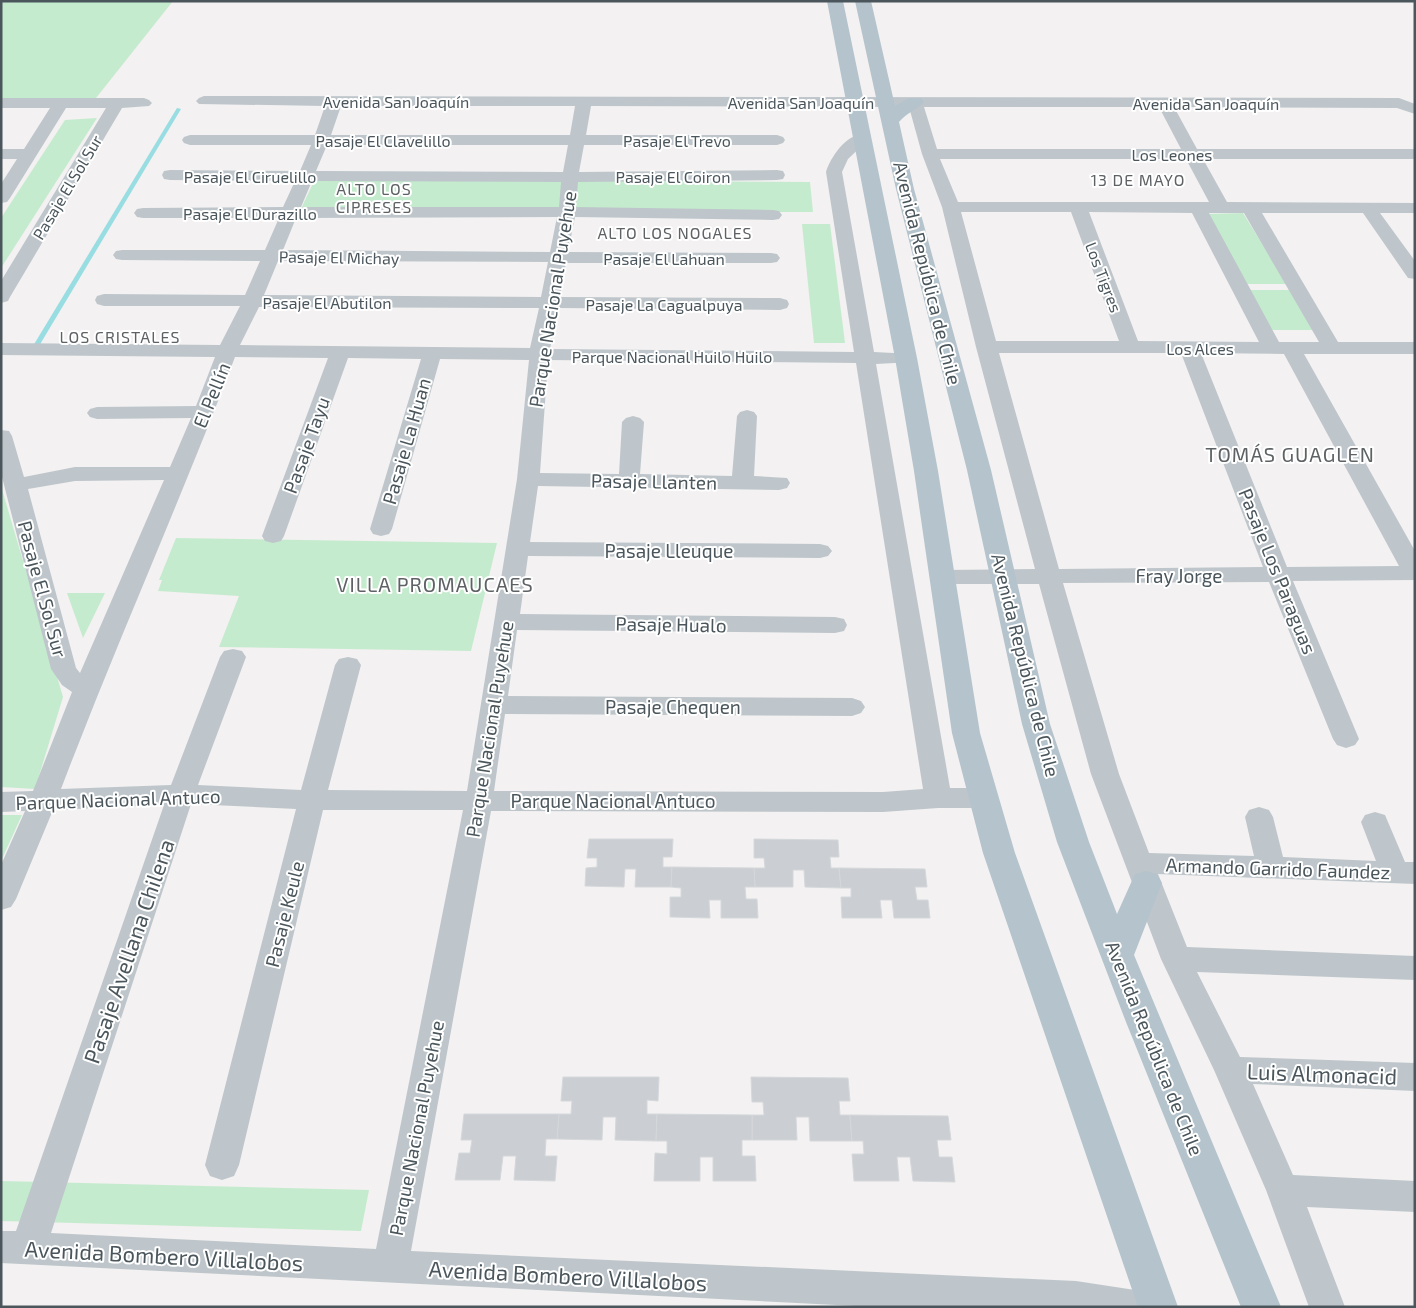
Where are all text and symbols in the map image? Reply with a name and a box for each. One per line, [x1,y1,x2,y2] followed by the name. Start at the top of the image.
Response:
[323,92,469,111] street label: Avenida San Joaquín
[728,93,874,112] street label: Avenida San Joaquín
[1133,94,1279,113] street label: Avenida San Joaquín
[28,131,107,243] street label: Pasaje El Sol Sur
[315,131,451,151] street label: Pasaje El Clavelillo
[623,131,731,151] street label: Pasaje El Trevo
[1132,145,1212,164] street label: Los Leones
[889,159,967,387] street label: Avenida República de Chile
[184,167,316,187] street label: Pasaje El Ciruelillo
[616,167,730,187] street label: Pasaje El Coiron
[1091,170,1185,189] district label: 13 DE MAYO
[336,179,412,216] district label: ALTO LOS CIPRESES
[524,189,580,409] street label: Parque Nacional Puyehue
[183,204,317,224] street label: Pasaje El Durazillo
[597,223,753,242] district label: ALTO LOS NOGALES
[1082,239,1126,315] street label: Los Tigres
[279,246,400,269] street label: Pasaje El Michay
[603,249,725,269] street label: Pasaje El Lahuan
[262,293,392,313] street label: Pasaje El Abutilon
[586,295,742,315] street label: Pasaje La Cagualpuya
[60,327,180,346] district label: LOS CRISTALES
[1166,339,1234,358] street label: Los Alces
[572,347,772,366] street label: Parque Nacional Huilo Huilo
[188,359,234,431] street label: El Pellín
[377,375,435,507] street label: Pasaje La Huan
[278,394,334,496] street label: Pasaje Tayu
[1205,442,1375,466] district label: TOMÁS GUAGLEN
[591,468,717,494] street label: Pasaje Llanten
[1234,485,1322,657] street label: Pasaje Los Paraguas
[14,518,72,660] street label: Pasaje El Sol Sur
[604,539,734,562] street label: Pasaje Lleuque
[987,551,1065,779] street label: Avenida República de Chile
[1136,564,1222,587] street label: Fray Jorge
[336,572,534,596] district label: VILLA PROMAUCAES
[615,612,727,636] street label: Pasaje Hualo
[461,619,517,839] street label: Parque Nacional Puyehue
[605,695,741,718] street label: Pasaje Chequen
[15,784,221,814] street label: Parque Nacional Antuco
[511,789,715,812] street label: Parque Nacional Antuco
[77,835,180,1067] street label: Pasaje Avellana Chilena
[1165,853,1391,883] street label: Armando Garrido Faundez
[260,858,308,970] street label: Pasaje Keule
[1101,937,1209,1159] street label: Avenida República de Chile
[384,1018,448,1238] street label: Parque Nacional Puyehue
[1246,1057,1398,1089] street label: Luis Almonacid
[24,1235,304,1275] street label: Avenida Bombero Villalobos
[428,1255,708,1295] street label: Avenida Bombero Villalobos

